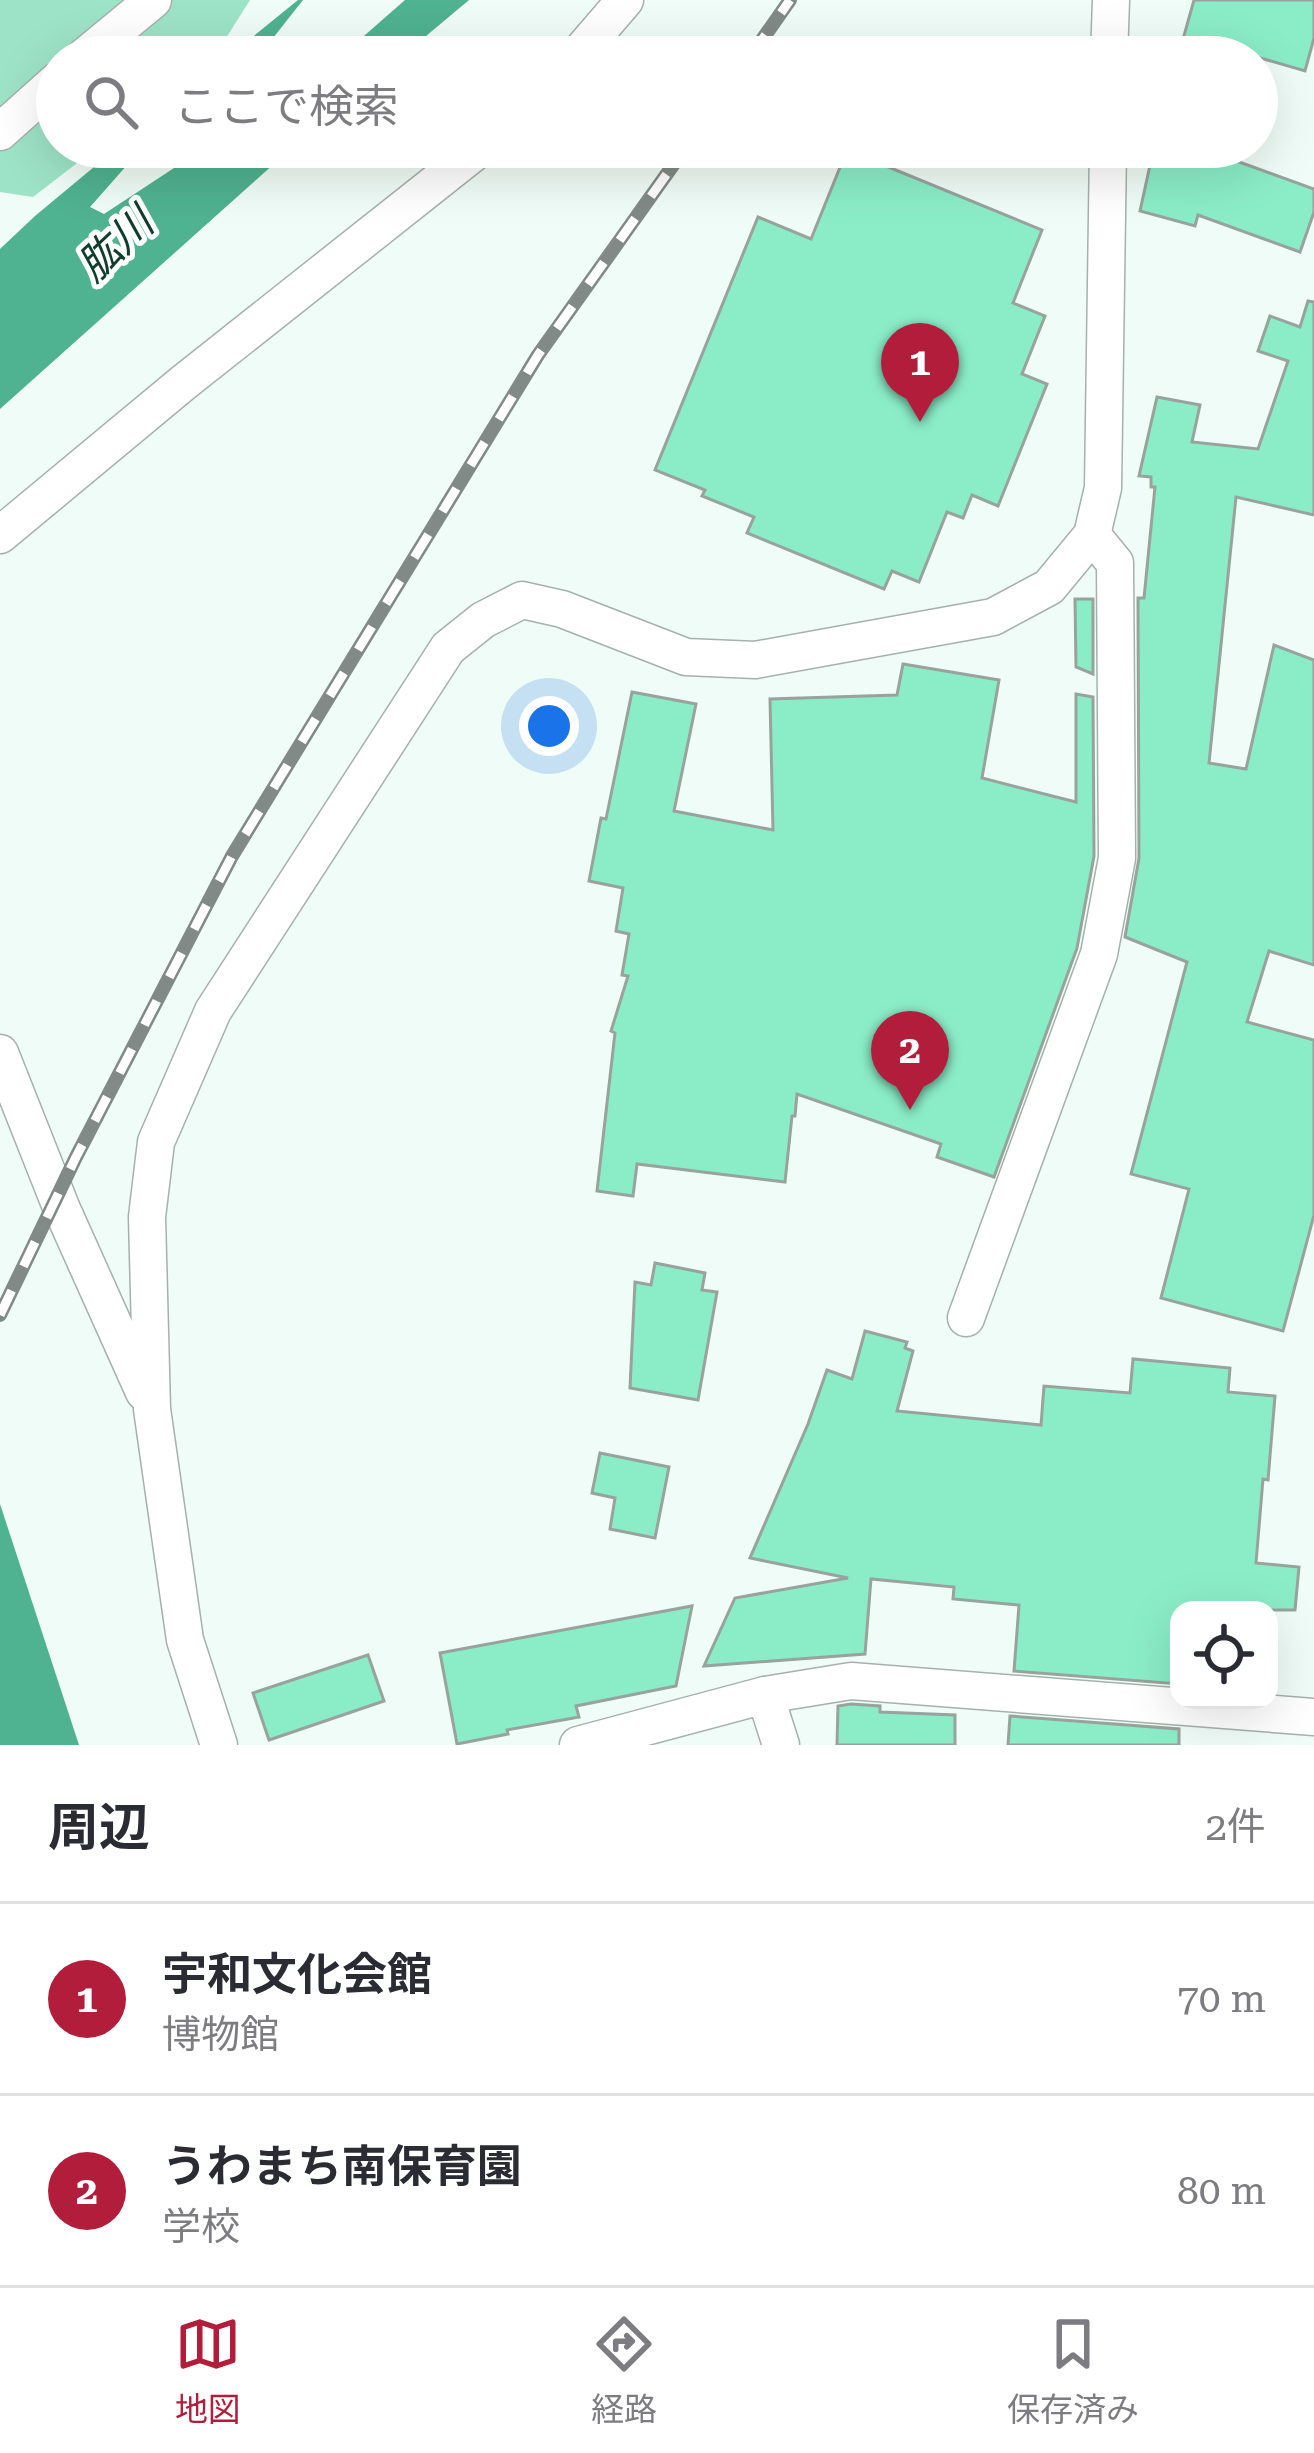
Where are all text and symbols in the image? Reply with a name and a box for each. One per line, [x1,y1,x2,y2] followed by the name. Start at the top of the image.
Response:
[36,36,1278,168] search box
[78,69,144,135] icon: search
[174,80,399,133] text: ここで検索
[68,195,166,291] water label: 肱川
[881,323,959,422] pin: 1
[519,696,579,756] your location
[871,1011,949,1110] pin: 2
[1170,1601,1278,1709] map controls
[1170,1601,1278,1709] button: locate
[48,1798,150,1857] text: 周辺
[1205,1804,1266,1850] text: 2件
[162,1948,432,2001] text: 宇和文化会館
[76,1976,98,2022] text: 1
[1177,1976,1266,2022] text: 70 m
[162,2012,279,2058] text: 博物館
[162,2140,522,2193] text: うわまち南保育園
[76,2168,98,2214] text: 2
[1177,2168,1266,2214] text: 80 m
[162,2204,240,2250] text: 学校
[175,2311,241,2431] tab: 地図
[591,2311,657,2431] tab: 経路
[1007,2311,1139,2431] tab: 保存済み

